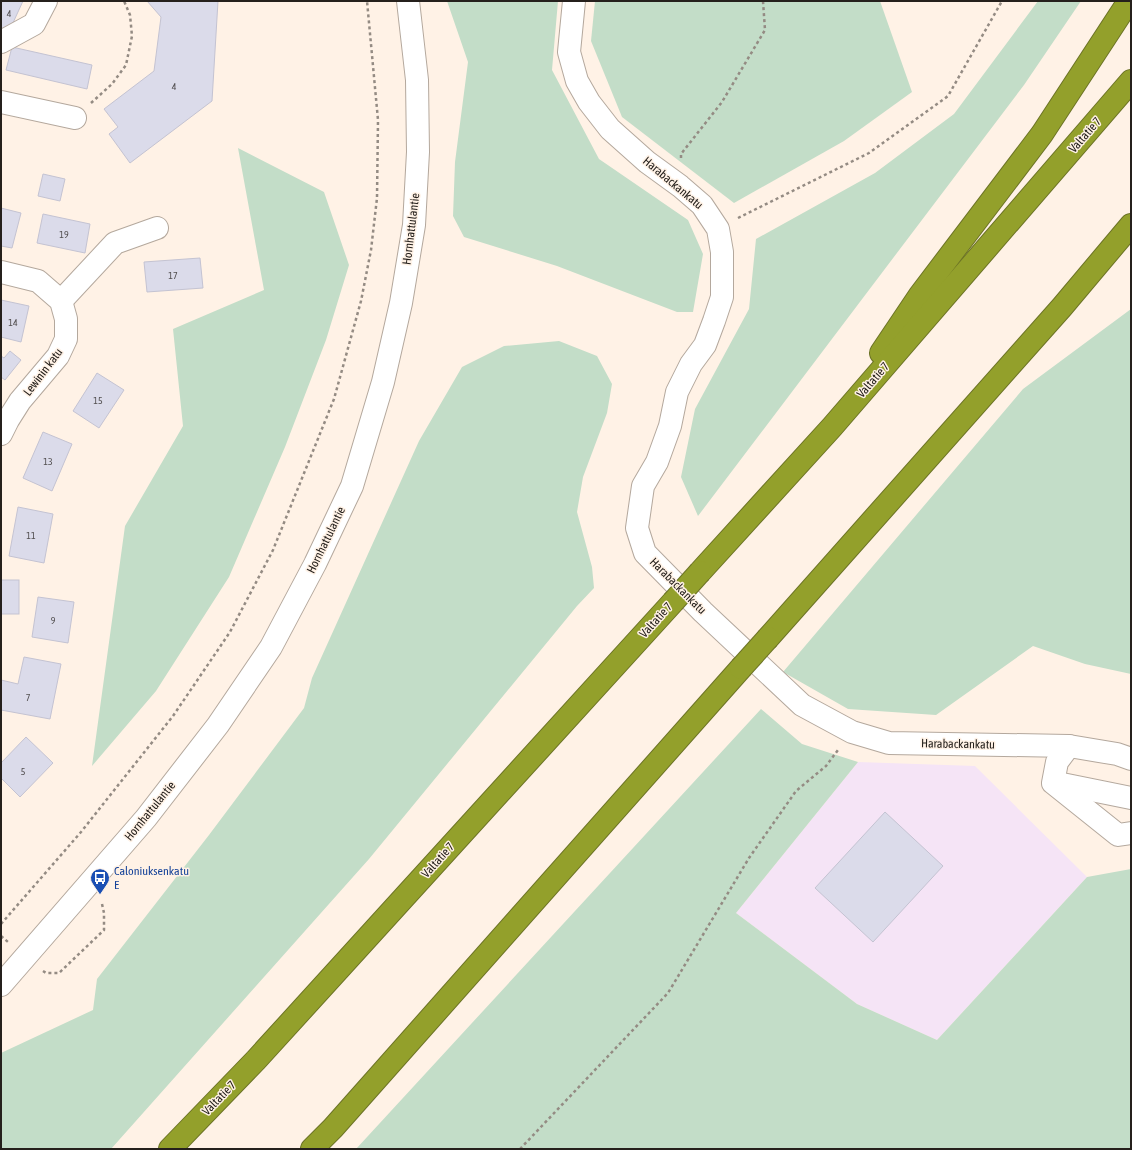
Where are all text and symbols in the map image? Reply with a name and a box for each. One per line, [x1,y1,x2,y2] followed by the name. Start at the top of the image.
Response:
[7,8,12,19] house number: 4
[172,81,177,92] house number: 4
[1066,114,1104,156] street label: Valtatie 7
[640,154,706,212] street label: Harabackankatu
[400,192,422,266] street label: Hornhattulantie
[59,229,69,240] house number: 19
[168,270,178,281] house number: 17
[8,317,18,328] house number: 14
[21,345,66,399] street label: Lewinin katu
[854,359,892,401] street label: Valtatie 7
[93,395,103,406] house number: 15
[43,456,53,467] house number: 13
[304,504,348,576] street label: Hornhattulantie
[26,530,36,541] house number: 11
[647,555,709,617] street label: Harabackankatu
[637,599,676,640] street label: Valtatie 7
[51,615,56,626] house number: 9
[26,692,31,703] house number: 7
[921,736,995,752] street label: Harabackankatu
[21,766,26,777] house number: 5
[122,778,178,844] street label: Hornhattulantie
[419,839,458,880] street label: Valtatie 7
[114,864,189,892] place label: Caloniuksenkatu E
[89,867,111,895] bus stop icon: Caloniuksenkatu E
[199,1078,239,1118] street label: Valtatie 7

